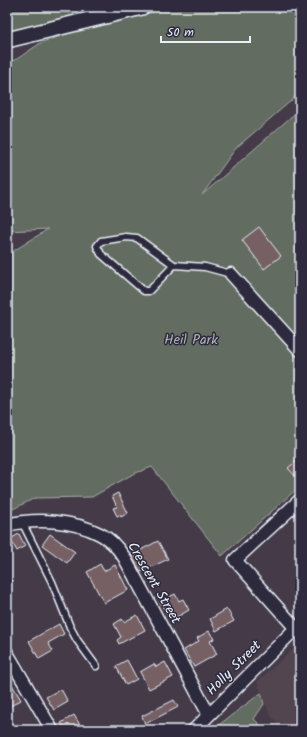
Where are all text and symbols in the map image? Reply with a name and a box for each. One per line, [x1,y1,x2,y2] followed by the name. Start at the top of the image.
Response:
[161,18,250,44] scale bar
[167,23,194,42] text: 50 m
[164,329,218,351] park label: Heil Park
[122,538,187,629] street label: Crescent Street
[201,635,267,701] street label: Holly Street

